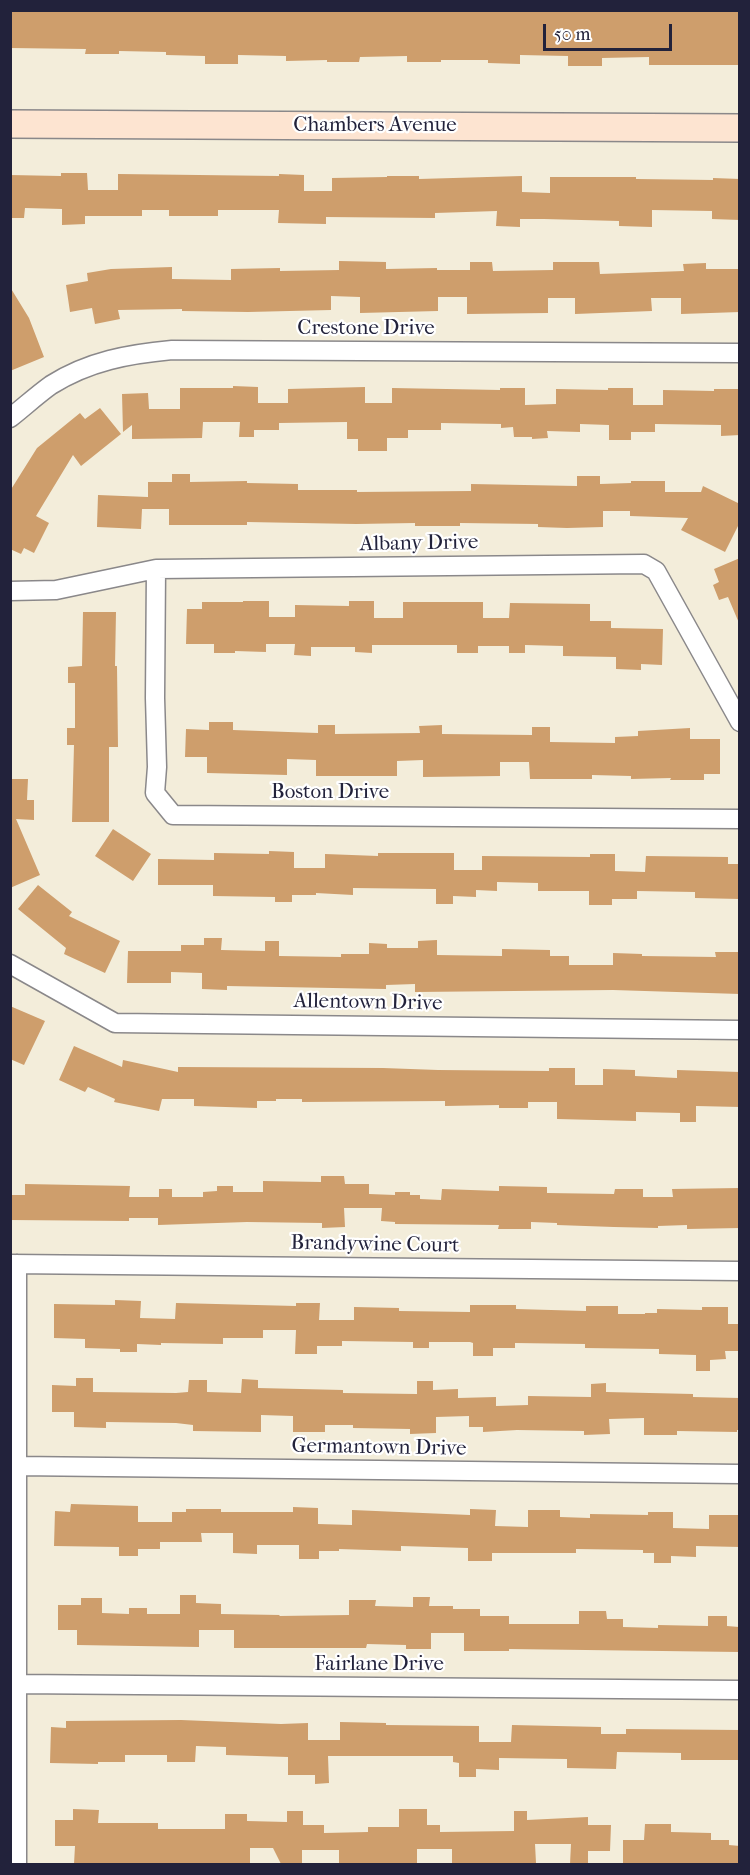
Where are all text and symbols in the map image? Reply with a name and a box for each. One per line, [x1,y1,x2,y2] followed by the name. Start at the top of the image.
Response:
[546,12,675,50] scale bar
[554,24,590,45] text: 50 m
[293,113,457,139] street label: Chambers Avenue
[297,316,435,342] street label: Crestone Drive
[360,530,478,558] street label: Albany Drive
[271,780,389,806] street label: Boston Drive
[293,989,443,1017] street label: Allentown Drive
[290,1231,460,1259] street label: Brandywine Court
[291,1434,467,1462] street label: Germantown Drive
[314,1652,444,1678] street label: Fairlane Drive

